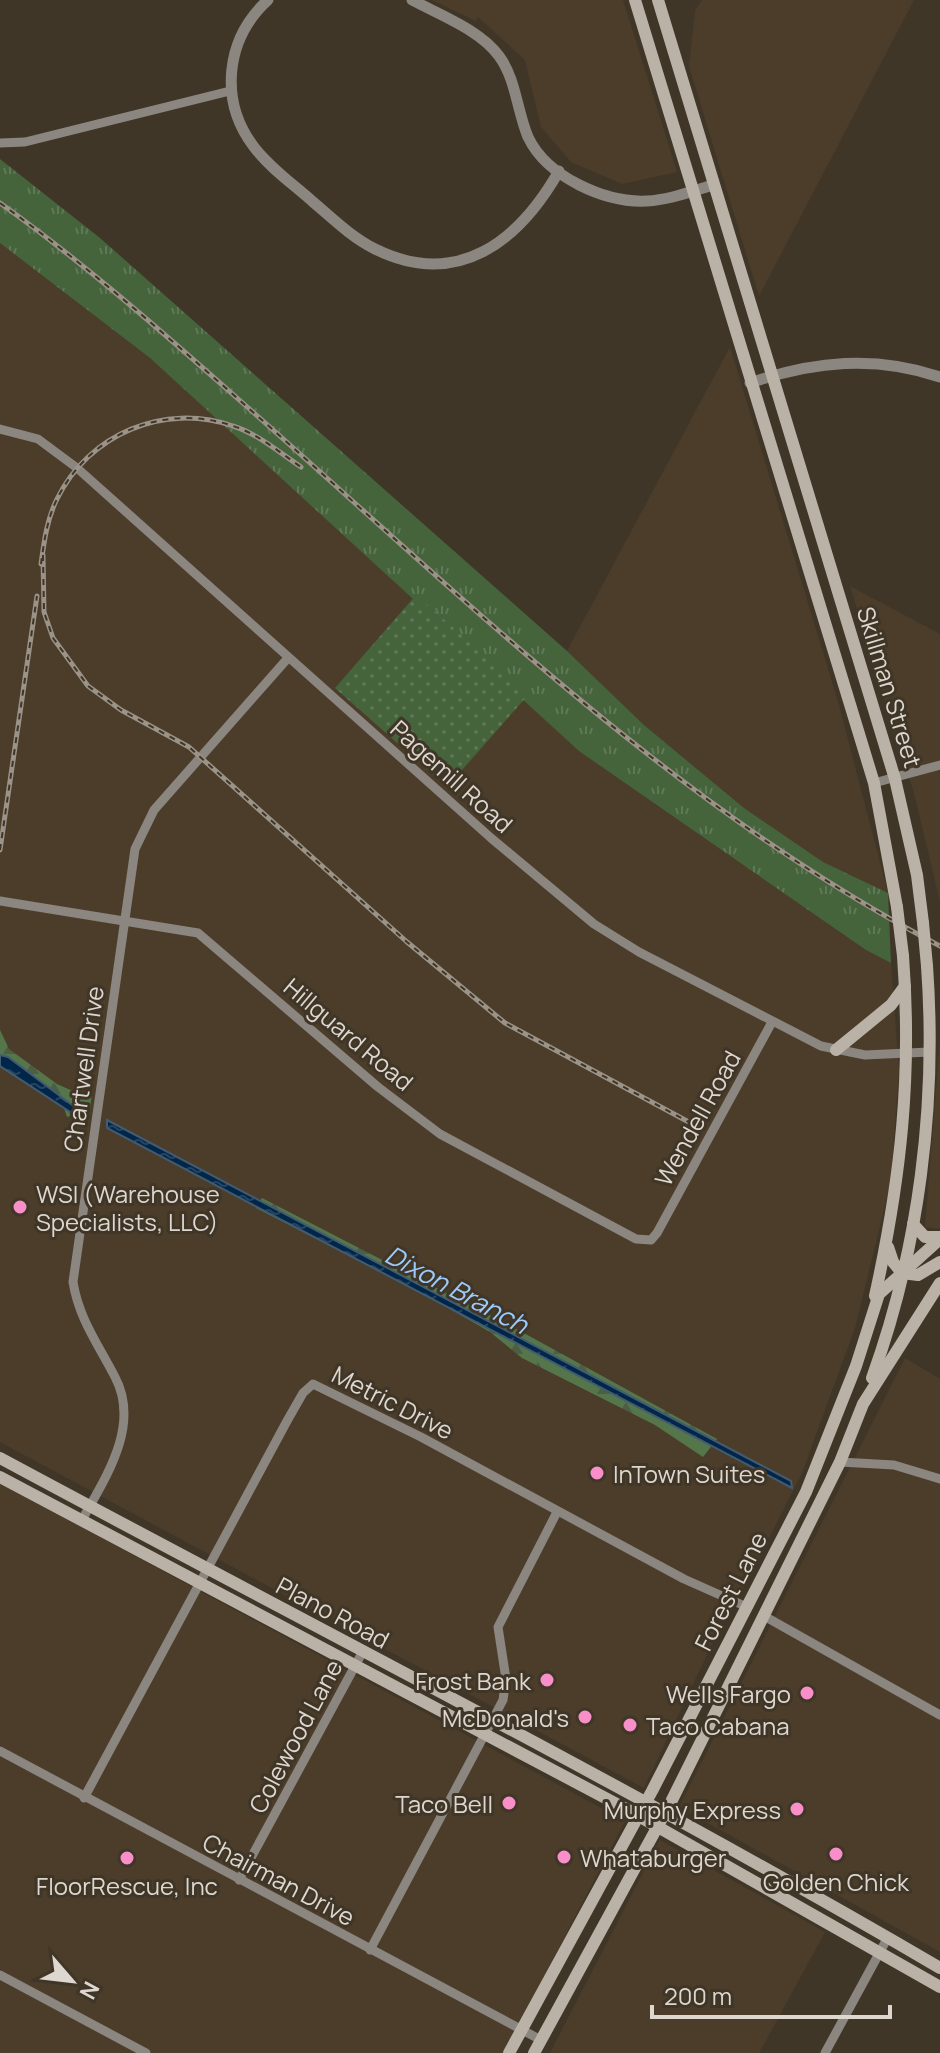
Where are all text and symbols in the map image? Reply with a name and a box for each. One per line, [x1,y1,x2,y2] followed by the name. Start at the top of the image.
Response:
[850,602,930,772] street label: Skillman Street
[384,712,520,840] street label: Pagemill Road
[277,970,421,1098] street label: Hillguard Road
[55,984,111,1154] street label: Chartwell Drive
[646,1044,748,1192] street label: Wendell Road
[36,1177,220,1238] place label: WSI (Warehouse Specialists, LLC)
[11,1198,29,1216] marker: WSI (Warehouse Specialists, LLC)
[379,1236,536,1343] water label: Dixon Branch
[327,1357,459,1447] street label: Metric Drive
[613,1457,765,1490] place label: InTown Suites
[588,1464,606,1482] marker: InTown Suites
[686,1526,774,1656] street label: Forest Lane
[271,1568,395,1656] street label: Plano Road
[241,1653,349,1819] street label: Colewood Lane
[415,1664,532,1697] place label: Frost Bank
[538,1671,556,1689] marker: Frost Bank
[666,1677,791,1710] place label: Wells Fargo
[798,1684,816,1702] marker: Wells Fargo
[442,1701,569,1734] place label: McDonald's
[576,1708,594,1726] marker: McDonald's
[646,1709,790,1742] place label: Taco Cabana
[621,1716,639,1734] marker: Taco Cabana
[395,1787,493,1820] place label: Taco Bell
[604,1793,781,1826] place label: Murphy Express
[500,1794,518,1812] marker: Taco Bell
[788,1800,806,1818] marker: Murphy Express
[197,1825,361,1933] street label: Chairman Drive
[580,1841,727,1874] place label: Whataburger
[827,1845,845,1863] marker: Golden Chick
[555,1848,573,1866] marker: Whataburger
[118,1849,136,1867] marker: FloorRescue, Inc
[763,1865,910,1898] place label: Golden Chick
[36,1869,218,1902] place label: FloorRescue, Inc
[32,1941,112,2021] north arrow
[652,1969,890,2019] scale bar
[73,1976,107,2004] text: N
[664,1979,732,2012] text: 200 m

